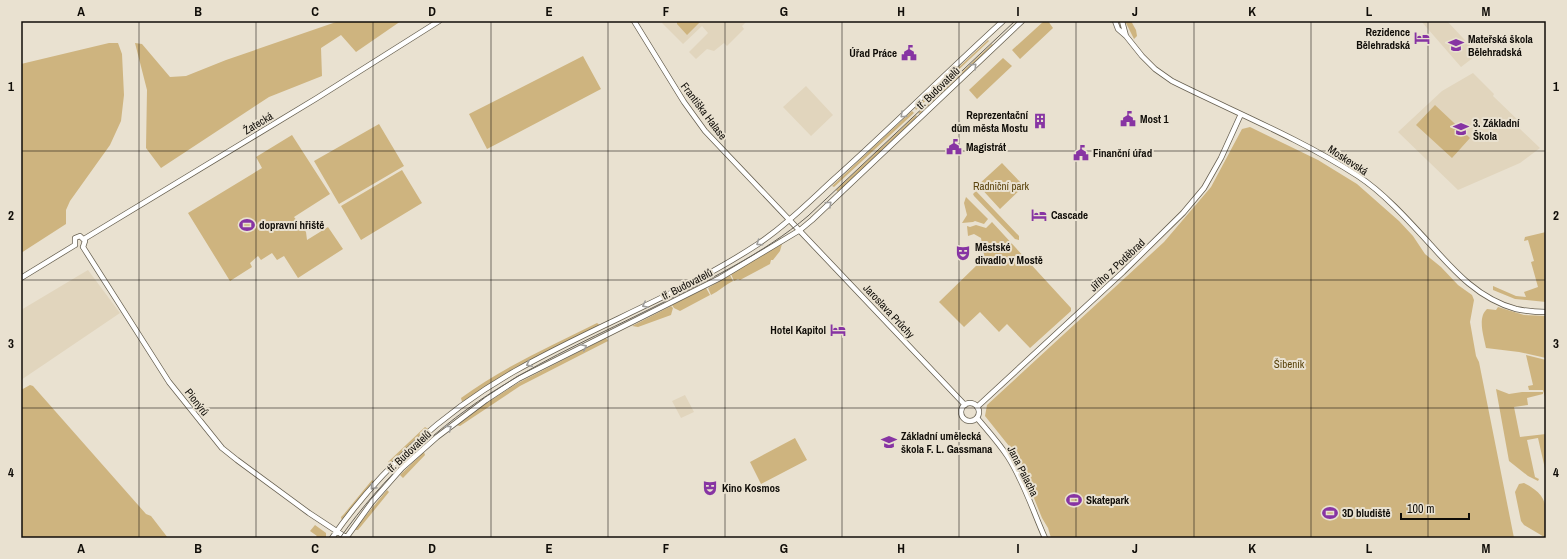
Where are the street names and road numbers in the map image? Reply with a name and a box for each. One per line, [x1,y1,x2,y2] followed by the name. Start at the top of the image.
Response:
[913,64,963,112] street label: tř. Budovatelů
[678,80,730,142] street label: Františka Halase
[241,109,275,137] street label: Žatecká
[1325,142,1371,178] street label: Moskevská
[1086,236,1148,294] street label: Jiřího z Poděbrad
[659,265,715,303] street label: tř. Budovatelů
[860,281,918,341] street label: Jaroslava Průchy
[182,385,212,419] street label: Pionýrů
[384,427,434,475] street label: tř. Budovatelů
[1004,443,1042,499] street label: Jana Palacha

